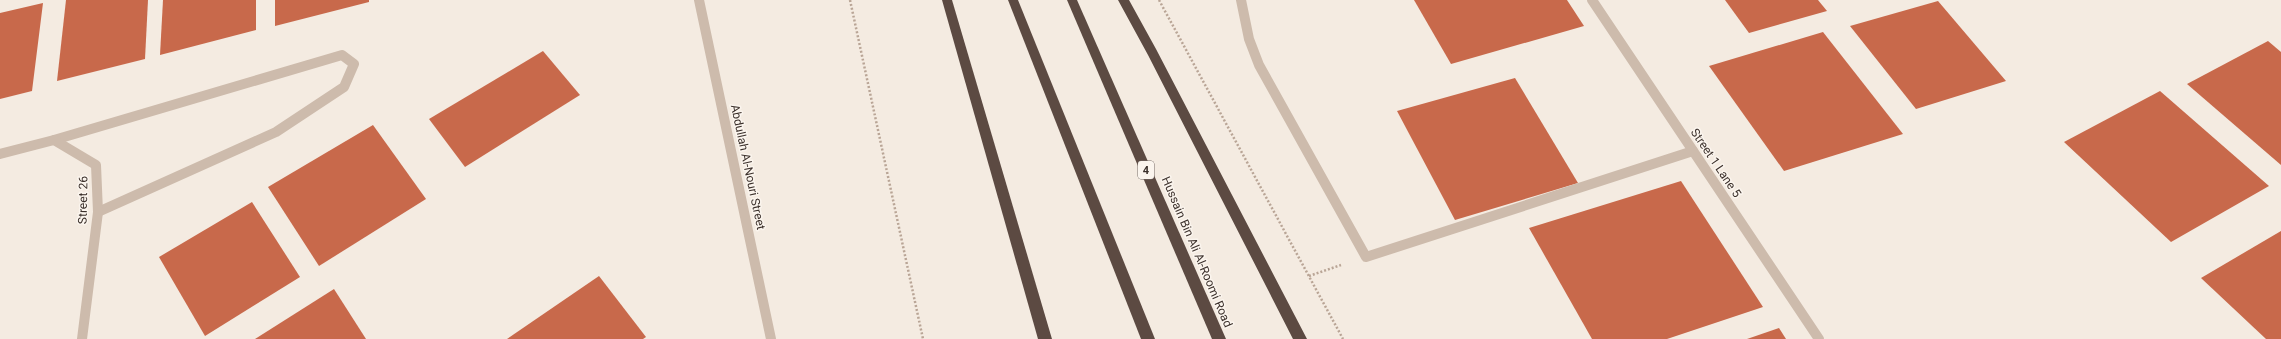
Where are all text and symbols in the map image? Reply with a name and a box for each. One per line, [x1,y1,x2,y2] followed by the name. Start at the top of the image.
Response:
[728,103,768,231] street label: Abdullah Al-Nouri Street
[1688,126,1744,200] street label: Street 1 Lane 5
[1138,161,1154,179] road number: 4
[1159,175,1235,329] street label: Hussain Bin Ali Al-Roomi Road
[76,176,90,224] street label: Street 26

